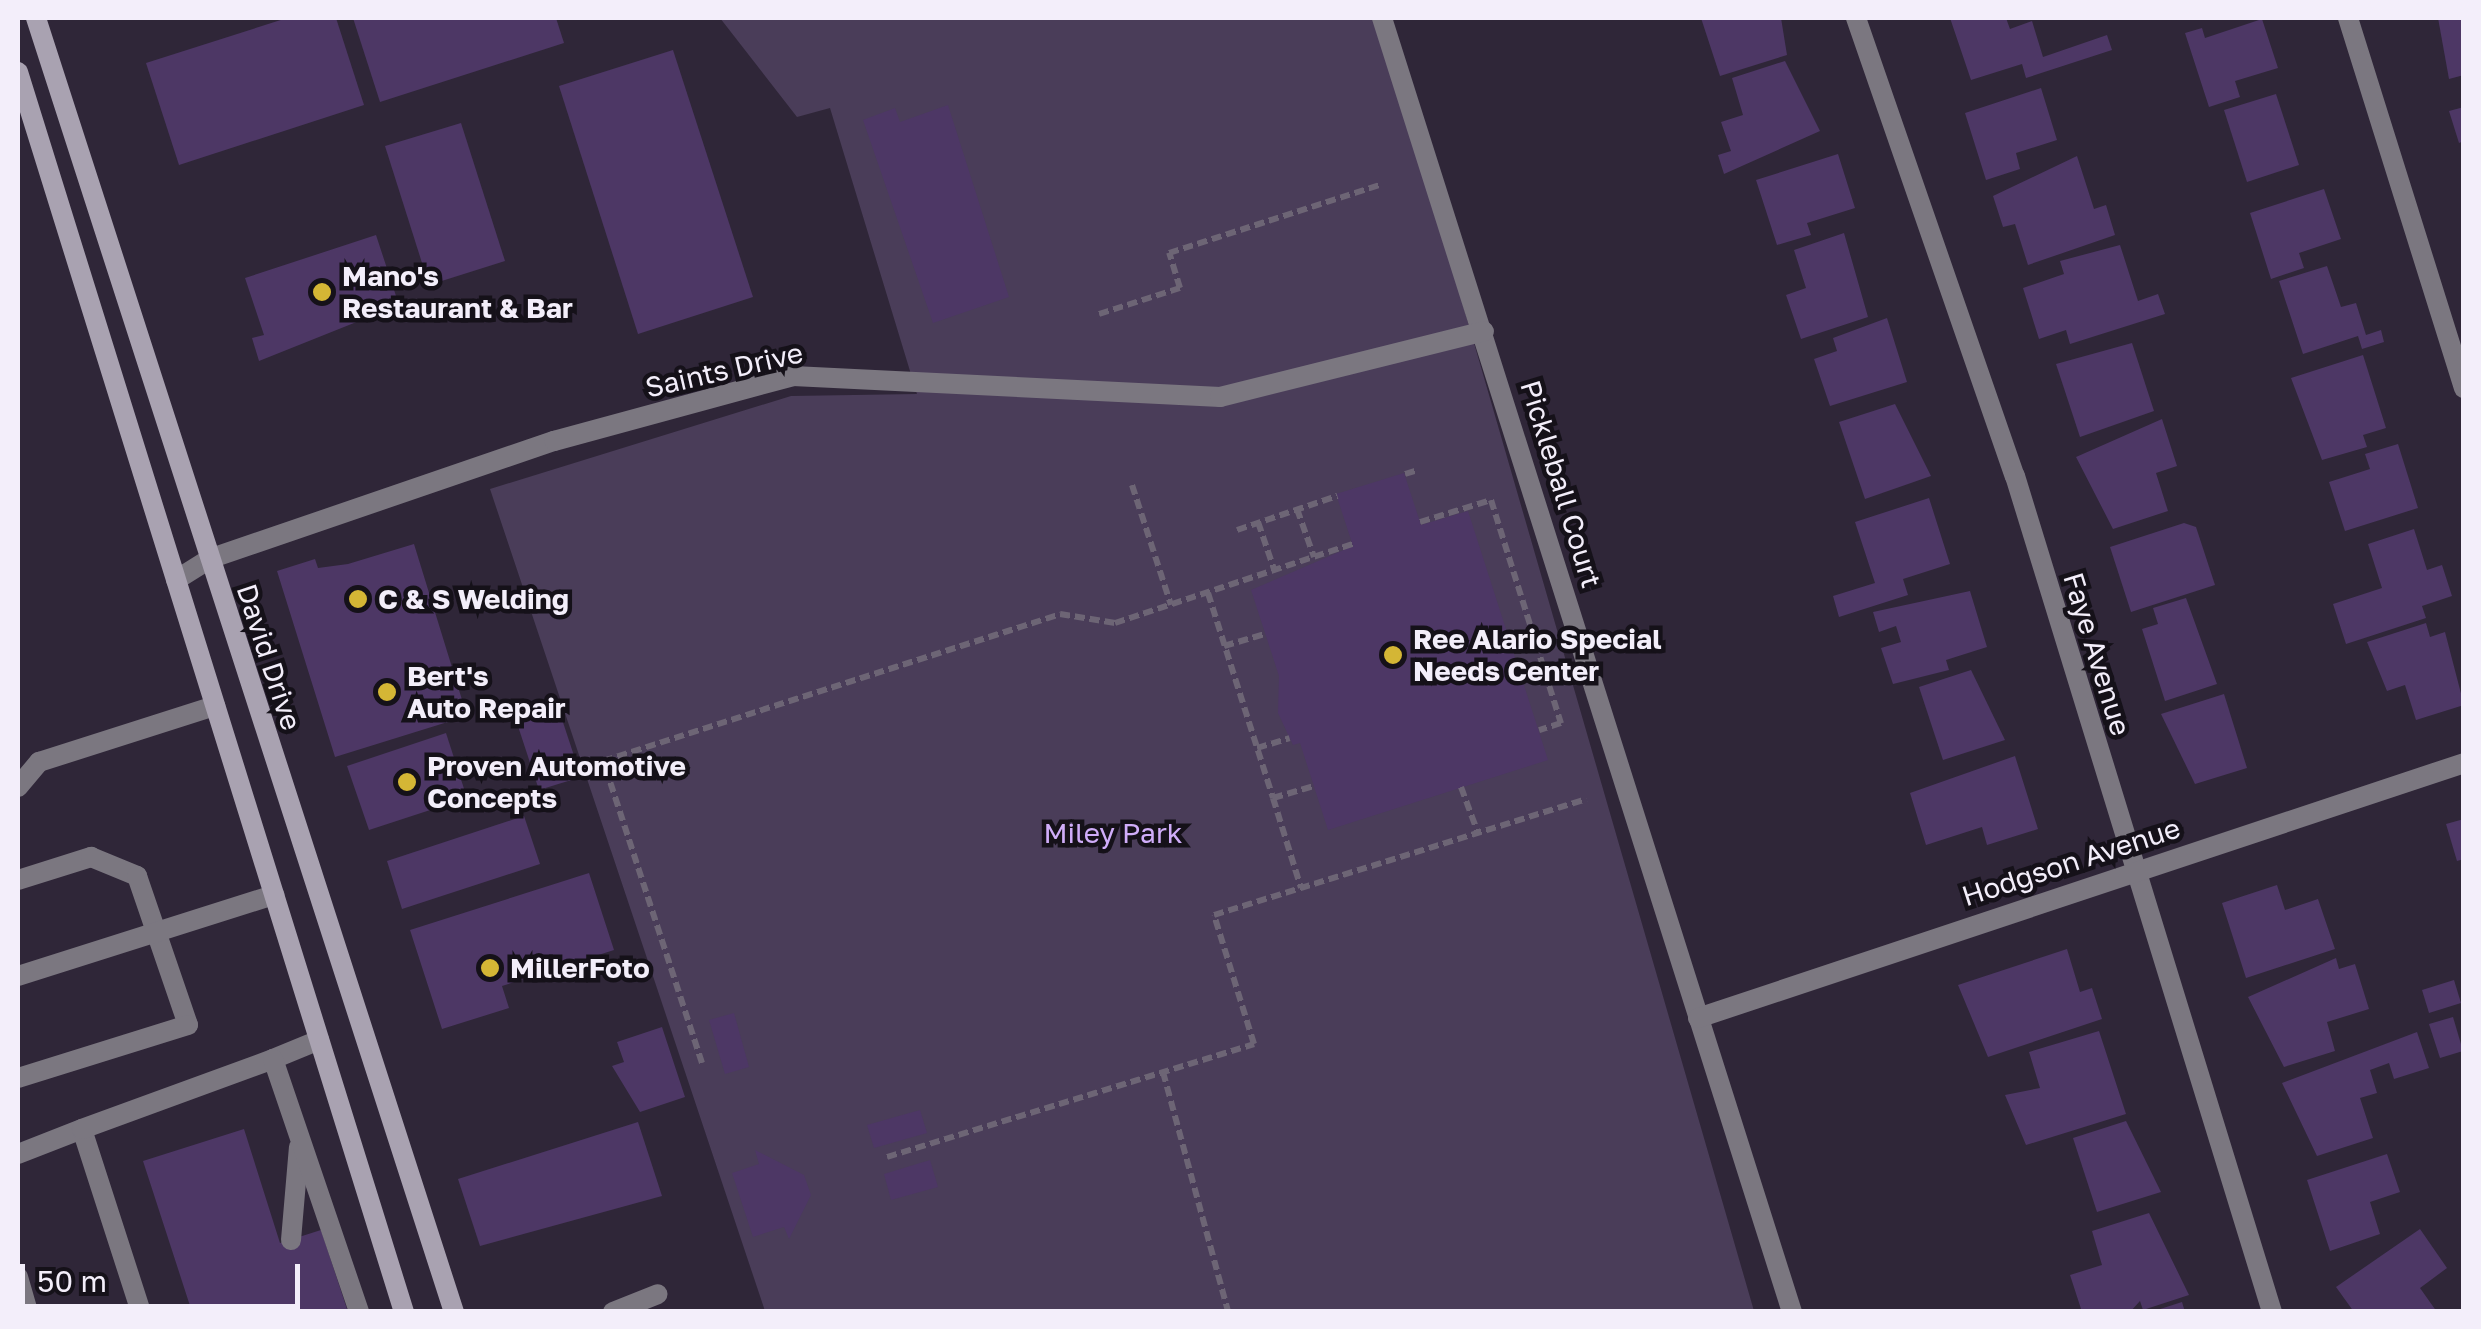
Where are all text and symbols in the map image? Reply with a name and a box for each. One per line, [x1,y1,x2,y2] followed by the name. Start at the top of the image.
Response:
[342,259,573,325] place label: Mano's Restaurant & Bar
[311,281,333,303] marker: Mano's Restaurant & Bar
[642,336,806,404] street label: Saints Drive
[1513,376,1609,592] street label: Pickleball Court
[2056,568,2138,740] street label: Faye Avenue
[230,580,308,734] street label: David Drive
[378,582,569,616] place label: C & S Welding
[347,588,369,610] marker: C & S Welding
[1413,622,1662,688] place label: Ree Alario Special Needs Center
[1382,644,1404,666] marker: Ree Alario Special Needs Center
[407,659,566,725] place label: Bert's Auto Repair
[376,681,398,703] marker: Bert's Auto Repair
[427,749,686,815] place label: Proven Automotive Concepts
[396,771,418,793] marker: Proven Automotive Concepts
[1958,811,2184,913] street label: Hodgson Avenue
[1043,816,1183,850] park label: Miley Park
[510,951,650,985] place label: MillerFoto
[479,957,501,979] marker: MillerFoto
[25,1244,305,1306] scale bar
[37,1263,107,1299] text: 50 m

